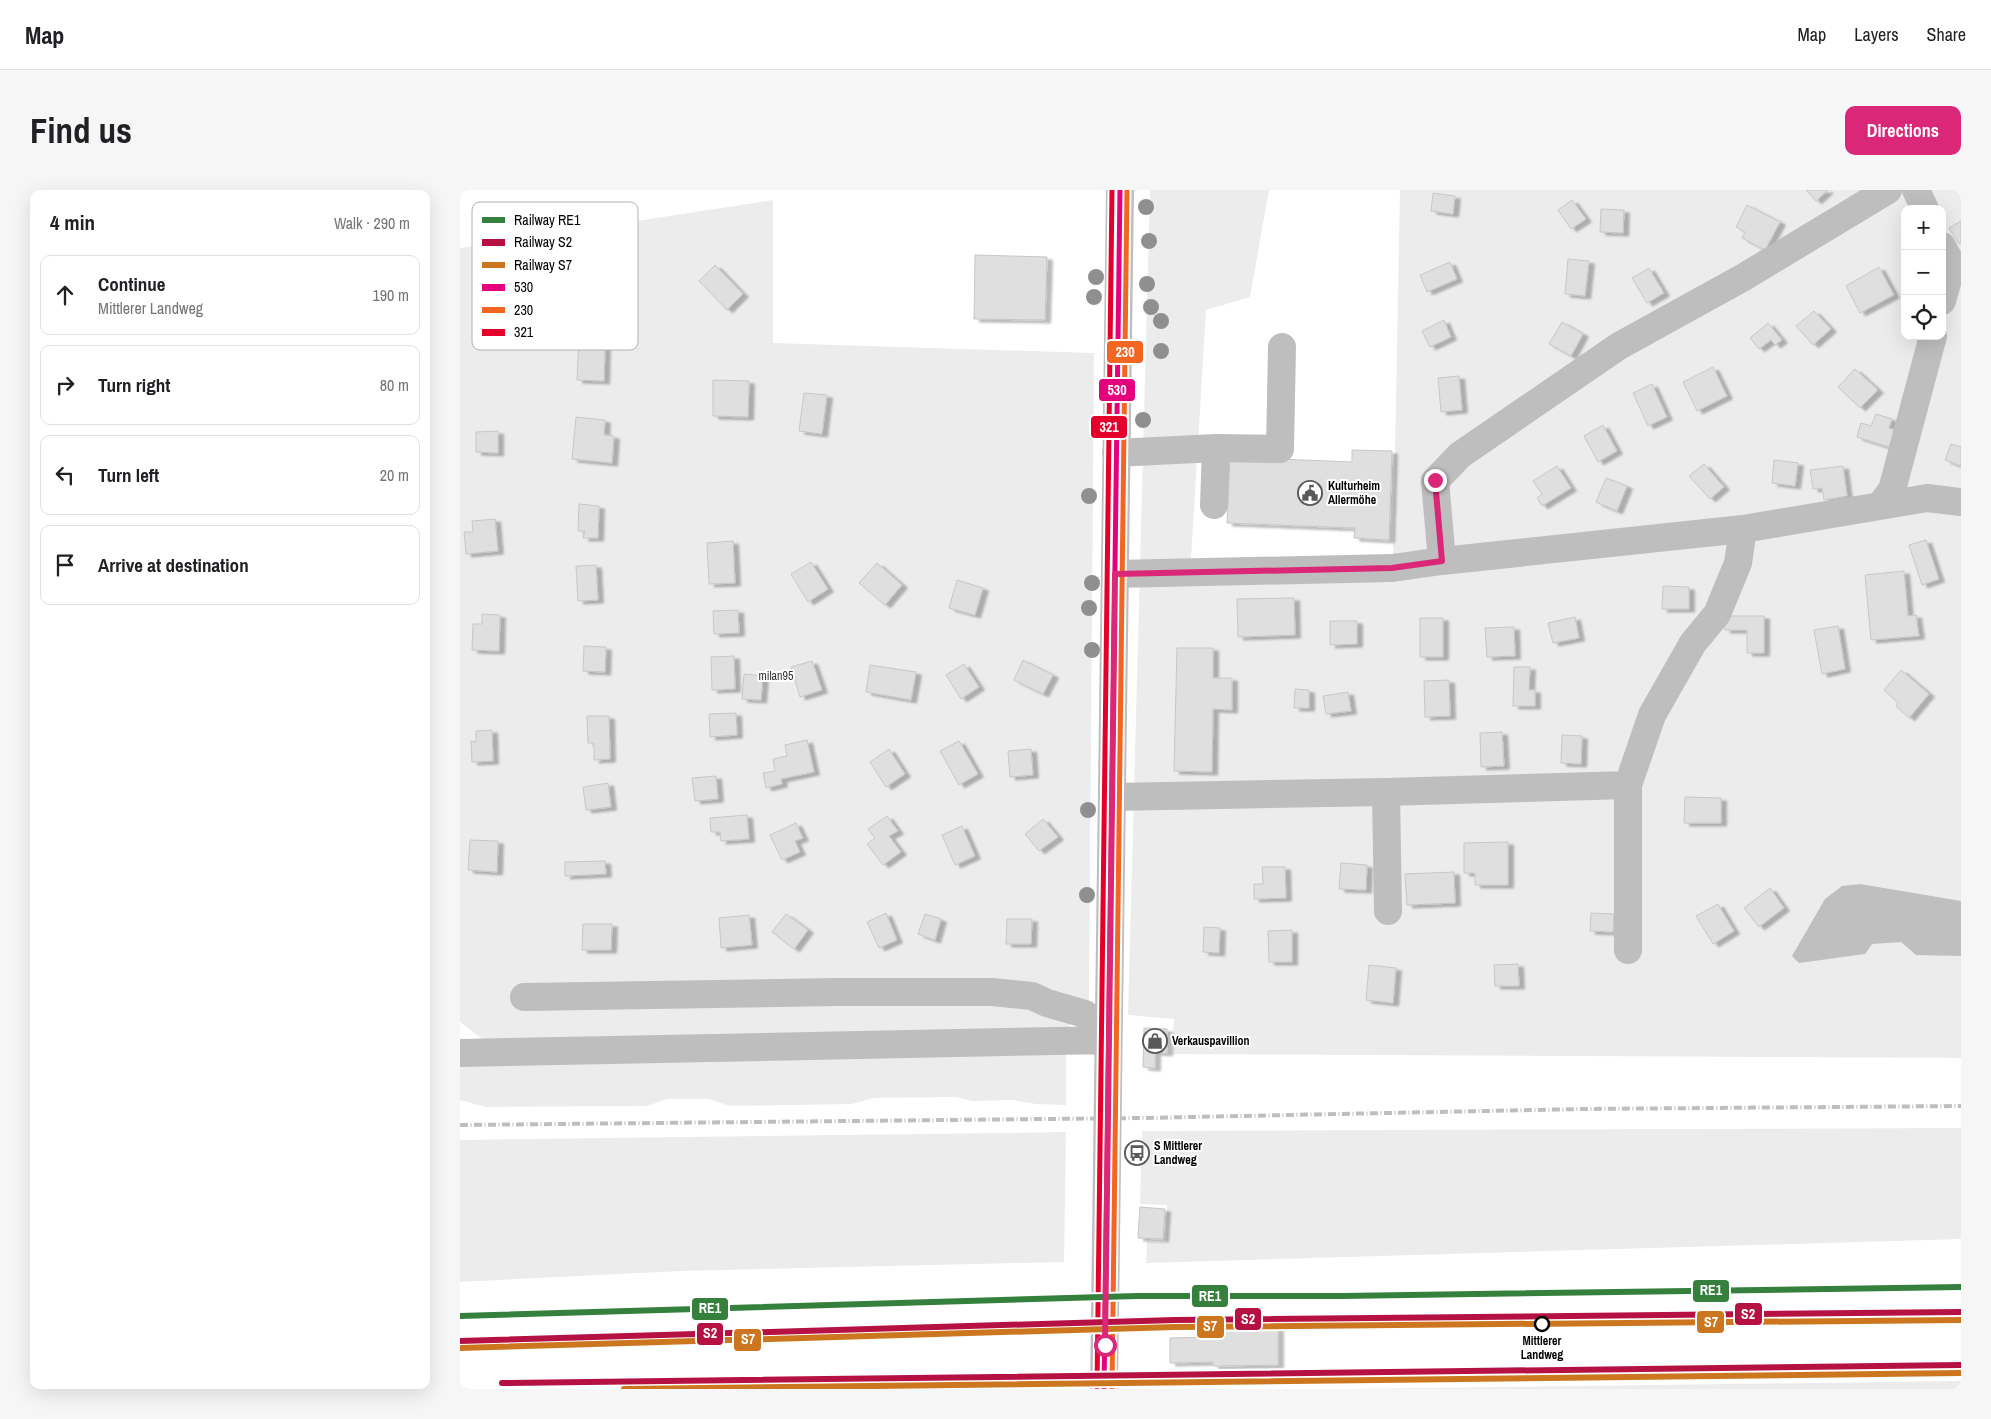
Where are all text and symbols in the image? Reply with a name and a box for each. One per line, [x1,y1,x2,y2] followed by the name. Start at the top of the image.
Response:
[25,19,64,51] text: Map
[1798,22,1826,47] text: Map
[1854,22,1899,47] text: Layers
[1927,22,1966,47] text: Share
[1845,106,1961,155] button: Directions
[30,107,132,154] text: Find us
[472,202,638,350] legend
[1901,205,1946,340] map controls
[1901,205,1946,250] button: +
[50,208,95,237] text: 4 min
[514,211,581,229] text: Railway RE1
[334,212,410,234] text: Walk · 290 m
[514,233,572,251] text: Railway S2
[1901,250,1946,295] button: −
[514,256,572,274] text: Railway S7
[98,271,166,297] text: Continue
[514,278,533,296] text: 530
[51,281,79,309] icon: ahead
[373,284,409,306] text: 190 m
[1901,295,1946,340] button: locate
[98,297,203,319] text: Mittlerer Landweg
[514,301,533,319] text: 230
[514,323,534,341] text: 321
[1106,340,1144,364] line badge: 230
[1115,343,1135,361] text: 230
[51,371,79,399] icon: right
[98,372,170,398] text: Turn right
[380,374,409,396] text: 80 m
[1098,378,1136,402] line badge: 530
[1107,381,1127,399] text: 530
[1090,415,1128,439] line badge: 321
[1099,418,1119,436] text: 321
[51,461,79,489] icon: left
[98,462,159,488] text: Turn left
[380,464,409,486] text: 20 m
[1424,469,1447,492] route end
[1328,478,1380,508] place label: Kulturheim Allermöhe
[1297,480,1323,506] public building icon: Kulturheim Allermöhe
[51,551,79,579] icon: arrive
[98,552,249,578] text: Arrive at destination
[758,668,794,684] park label: milan95
[1142,1028,1168,1054] shop icon: Verkauspavillion
[1172,1033,1250,1049] place label: Verkauspavillion
[1154,1138,1202,1168] place label: S Mittlerer Landweg
[1124,1140,1150,1166] bus stop icon: S Mittlerer Landweg
[1692,1279,1730,1303] line badge: RE1
[1700,1281,1723,1299] text: RE1
[1191,1284,1229,1308] line badge: RE1
[1199,1287,1222,1305] text: RE1
[691,1297,729,1321] line badge: RE1
[699,1299,722,1317] text: RE1
[1734,1302,1763,1326] line badge: S2
[1741,1305,1755,1323] text: S2
[1234,1307,1262,1331] line badge: S2
[1241,1310,1255,1328] text: S2
[1696,1310,1725,1334] line badge: S7
[1704,1313,1719,1331] text: S7
[1196,1315,1225,1339] line badge: S7
[1534,1316,1550,1332] marker: Mittlerer Landweg
[1203,1317,1218,1335] text: S7
[696,1322,724,1346] line badge: S2
[703,1324,717,1342] text: S2
[733,1328,762,1352] line badge: S7
[741,1330,756,1348] text: S7
[1521,1333,1563,1363] place label: Mittlerer Landweg
[1094,1334,1117,1357] route start

